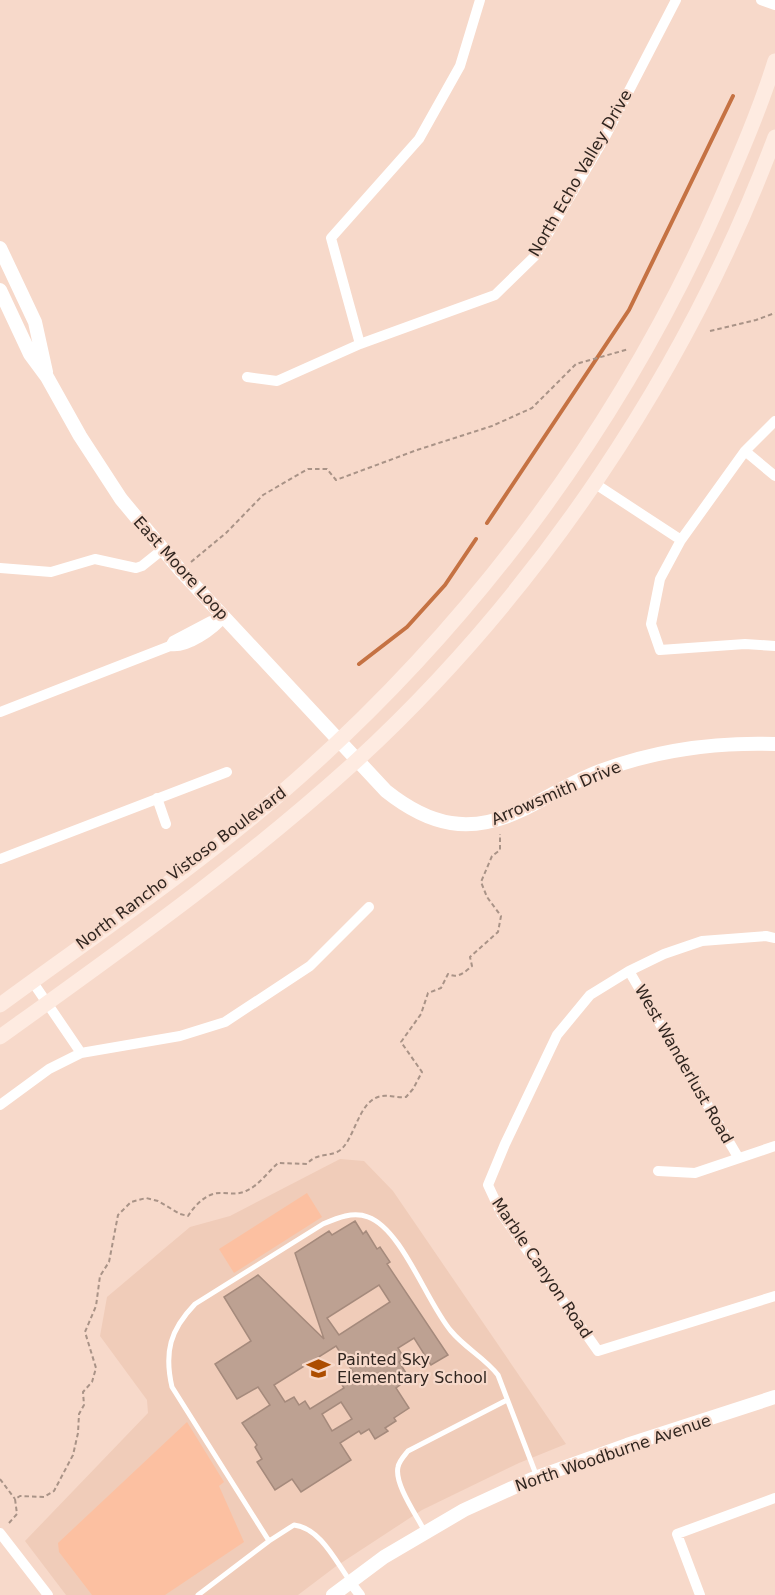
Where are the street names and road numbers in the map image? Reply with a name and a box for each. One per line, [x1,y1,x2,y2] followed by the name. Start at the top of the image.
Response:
[524,86,636,260] street label: North Echo Valley Drive
[130,512,232,624] street label: East Moore Loop
[488,757,624,829] street label: Arrowsmith Drive
[72,783,290,953] street label: North Rancho Vistoso Boulevard
[631,981,737,1147] street label: West Wanderlust Road
[488,1194,596,1342] street label: Marble Canyon Road
[513,1411,713,1495] street label: North Woodburne Avenue

